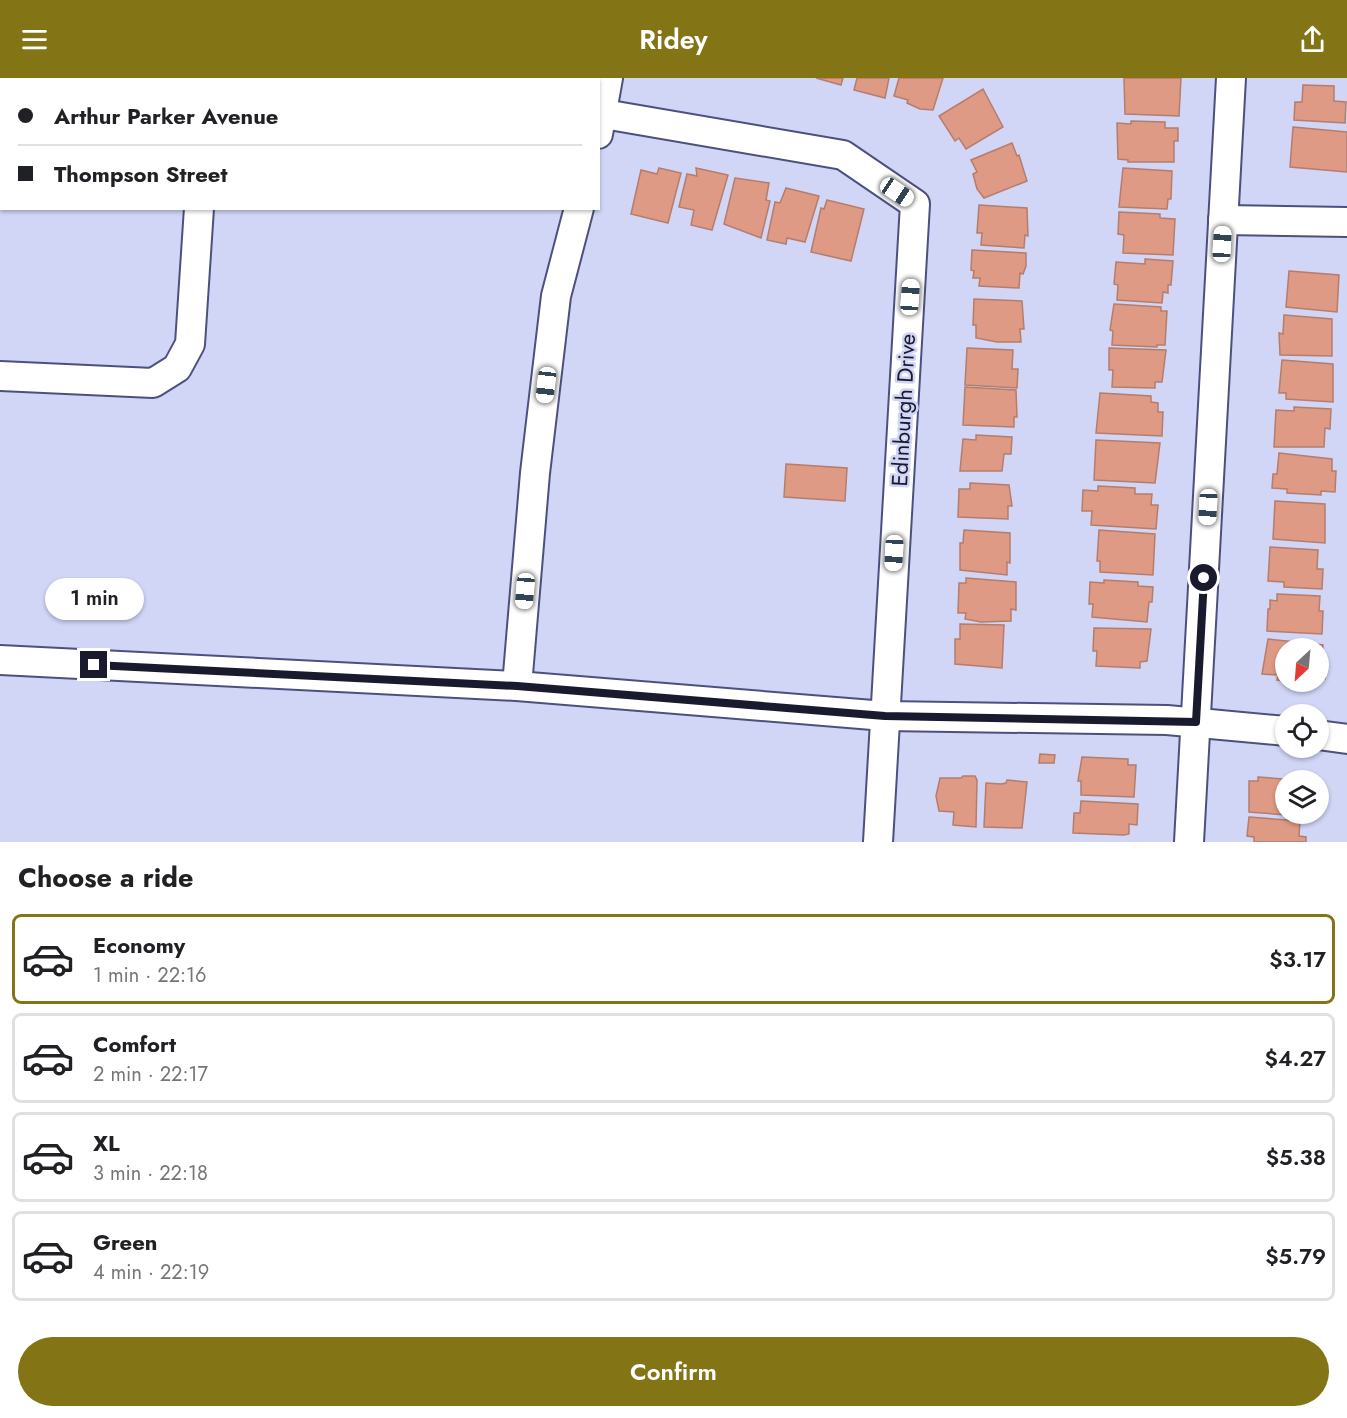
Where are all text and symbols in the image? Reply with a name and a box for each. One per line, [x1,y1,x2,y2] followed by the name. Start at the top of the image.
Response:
[639,20,708,59] text: Ridey
[18,23,51,56] icon: menu
[1296,23,1329,56] icon: share
[54,100,278,132] text: Arthur Parker Avenue
[54,158,227,190] text: Thompson Street
[877,174,917,210] car
[1212,226,1232,262] car
[900,278,920,316] car
[883,333,923,487] street label: Edinburgh Drive
[535,366,557,404] car
[1198,489,1218,525] car
[884,535,904,571] car
[1190,564,1217,591] route start
[514,572,536,610] car
[44,578,144,620] callout: 1 min
[70,584,119,613] text: 1 min
[1275,638,1329,692] north arrow
[1275,638,1329,824] map controls
[80,651,107,678] route end
[1275,704,1329,758] button: locate
[1275,770,1329,824] button: layers
[18,858,193,897] text: Choose a ride
[93,929,185,961] text: Economy
[21,932,75,986] icon: car
[1269,943,1326,975] text: $3.17
[93,961,207,990] text: 1 min · 22:16
[93,1028,176,1060] text: Comfort
[21,1031,75,1085] icon: car
[1265,1042,1326,1074] text: $4.27
[93,1060,208,1089] text: 2 min · 22:17
[93,1127,120,1159] text: XL
[21,1130,75,1184] icon: car
[1266,1141,1326,1173] text: $5.38
[93,1159,208,1188] text: 3 min · 22:18
[93,1226,157,1258] text: Green
[21,1229,75,1283] icon: car
[1265,1240,1326,1272] text: $5.79
[93,1258,209,1287] text: 4 min · 22:19
[18,1337,1329,1406] button: Confirm

